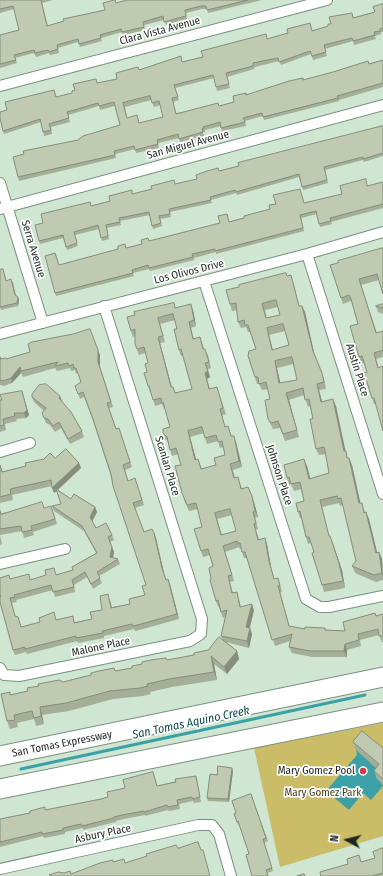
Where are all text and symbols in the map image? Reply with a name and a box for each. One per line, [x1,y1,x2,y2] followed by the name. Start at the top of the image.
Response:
[118,14,202,48] street label: Clara Vista Avenue
[145,128,231,162] street label: San Miguel Avenue
[18,219,48,279] street label: Serra Avenue
[153,257,225,287] street label: Los Olivos Drive
[343,342,371,398] street label: Austin Place
[152,435,182,497] street label: Scanlan Place
[263,443,295,507] street label: Johnson Place
[71,634,131,660] street label: Malone Place
[131,704,251,742] water label: San Tomas Aquino Creek
[11,728,113,760] street label: San Tomas Expressway
[278,764,355,778] place label: Mary Gomez Pool
[358,766,368,776] marker: Mary Gomez Pool
[285,786,361,800] park label: Mary Gomez Park
[327,820,367,860] north arrow
[74,822,132,846] street label: Asbury Place
[328,834,341,843] text: N

